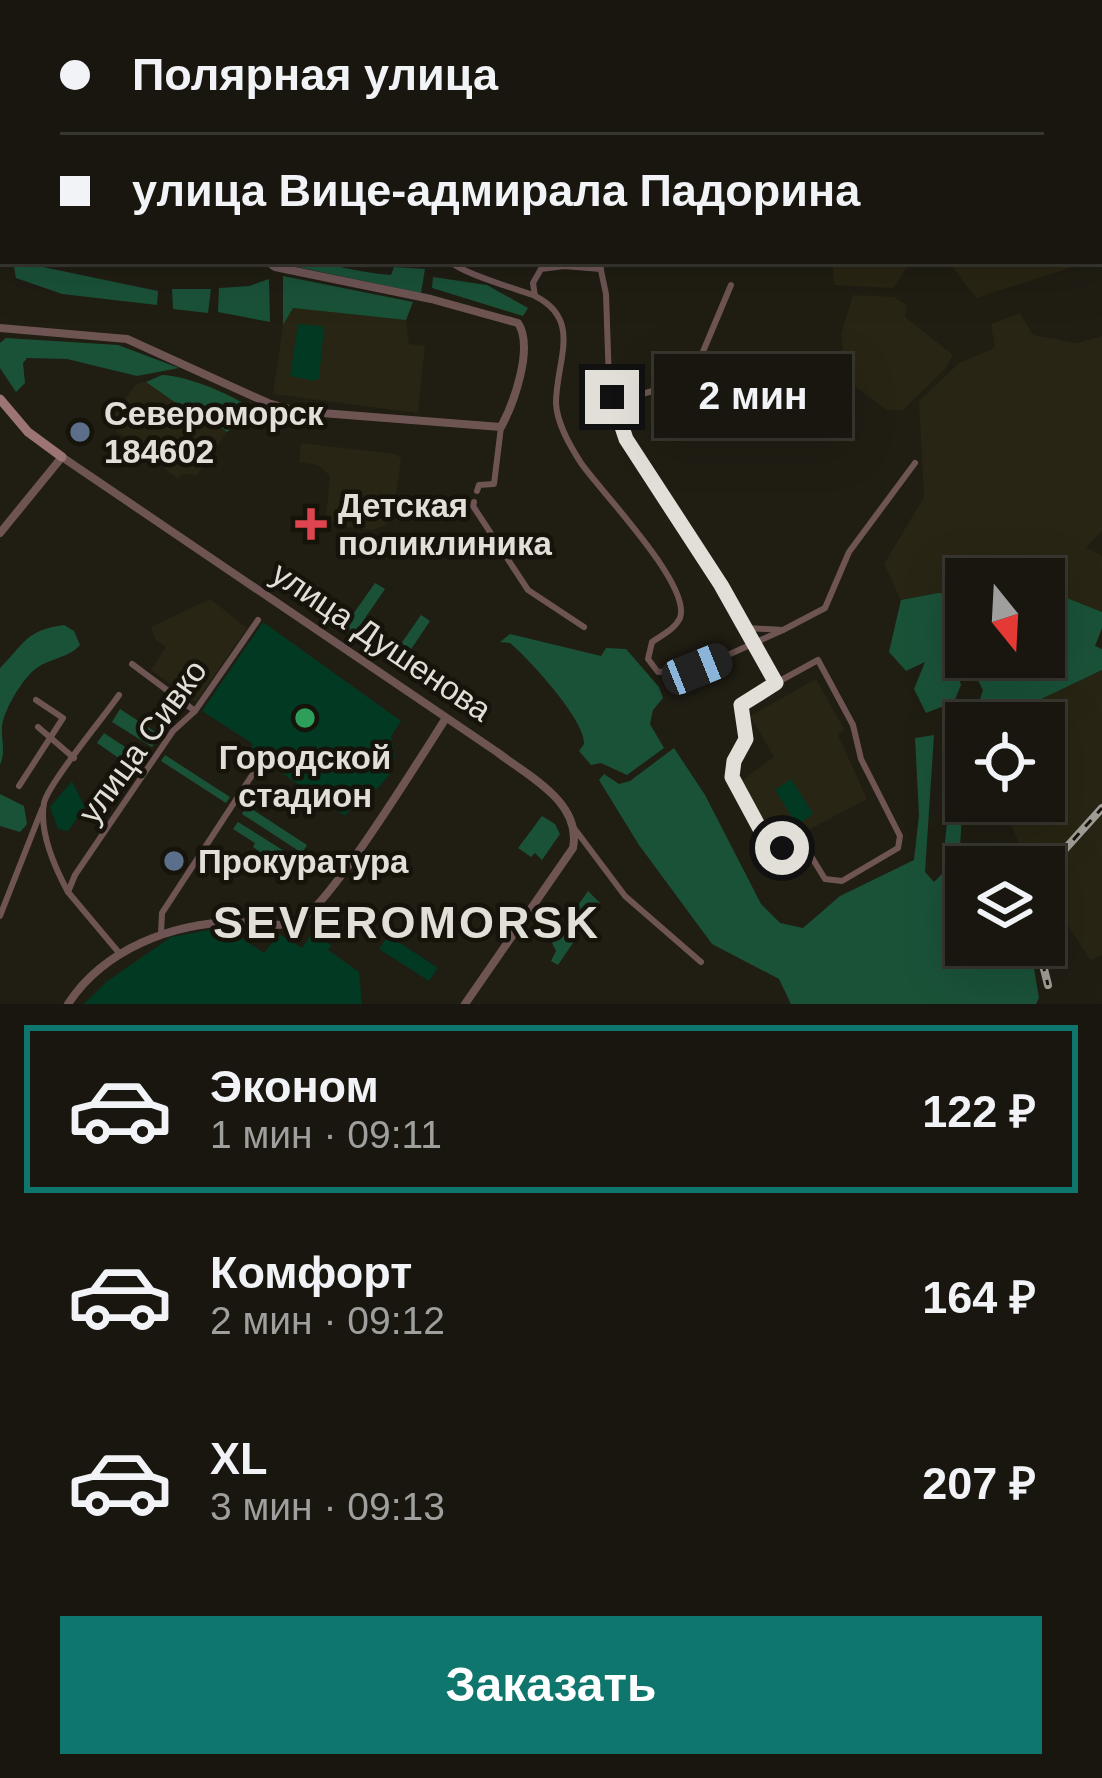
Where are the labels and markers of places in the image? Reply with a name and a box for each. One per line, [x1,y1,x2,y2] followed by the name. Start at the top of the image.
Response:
[104,395,324,470] place label: Североморск 184602
[67,419,93,445] marker: Североморск 184602
[338,487,552,562] place label: Детская поликлиника
[295,508,327,540] marker: Детская поликлиника
[292,705,318,731] marker: Городской стадион
[219,739,391,814] place label: Городской стадион
[198,843,409,880] place label: Прокуратура
[161,848,187,874] marker: Прокуратура

